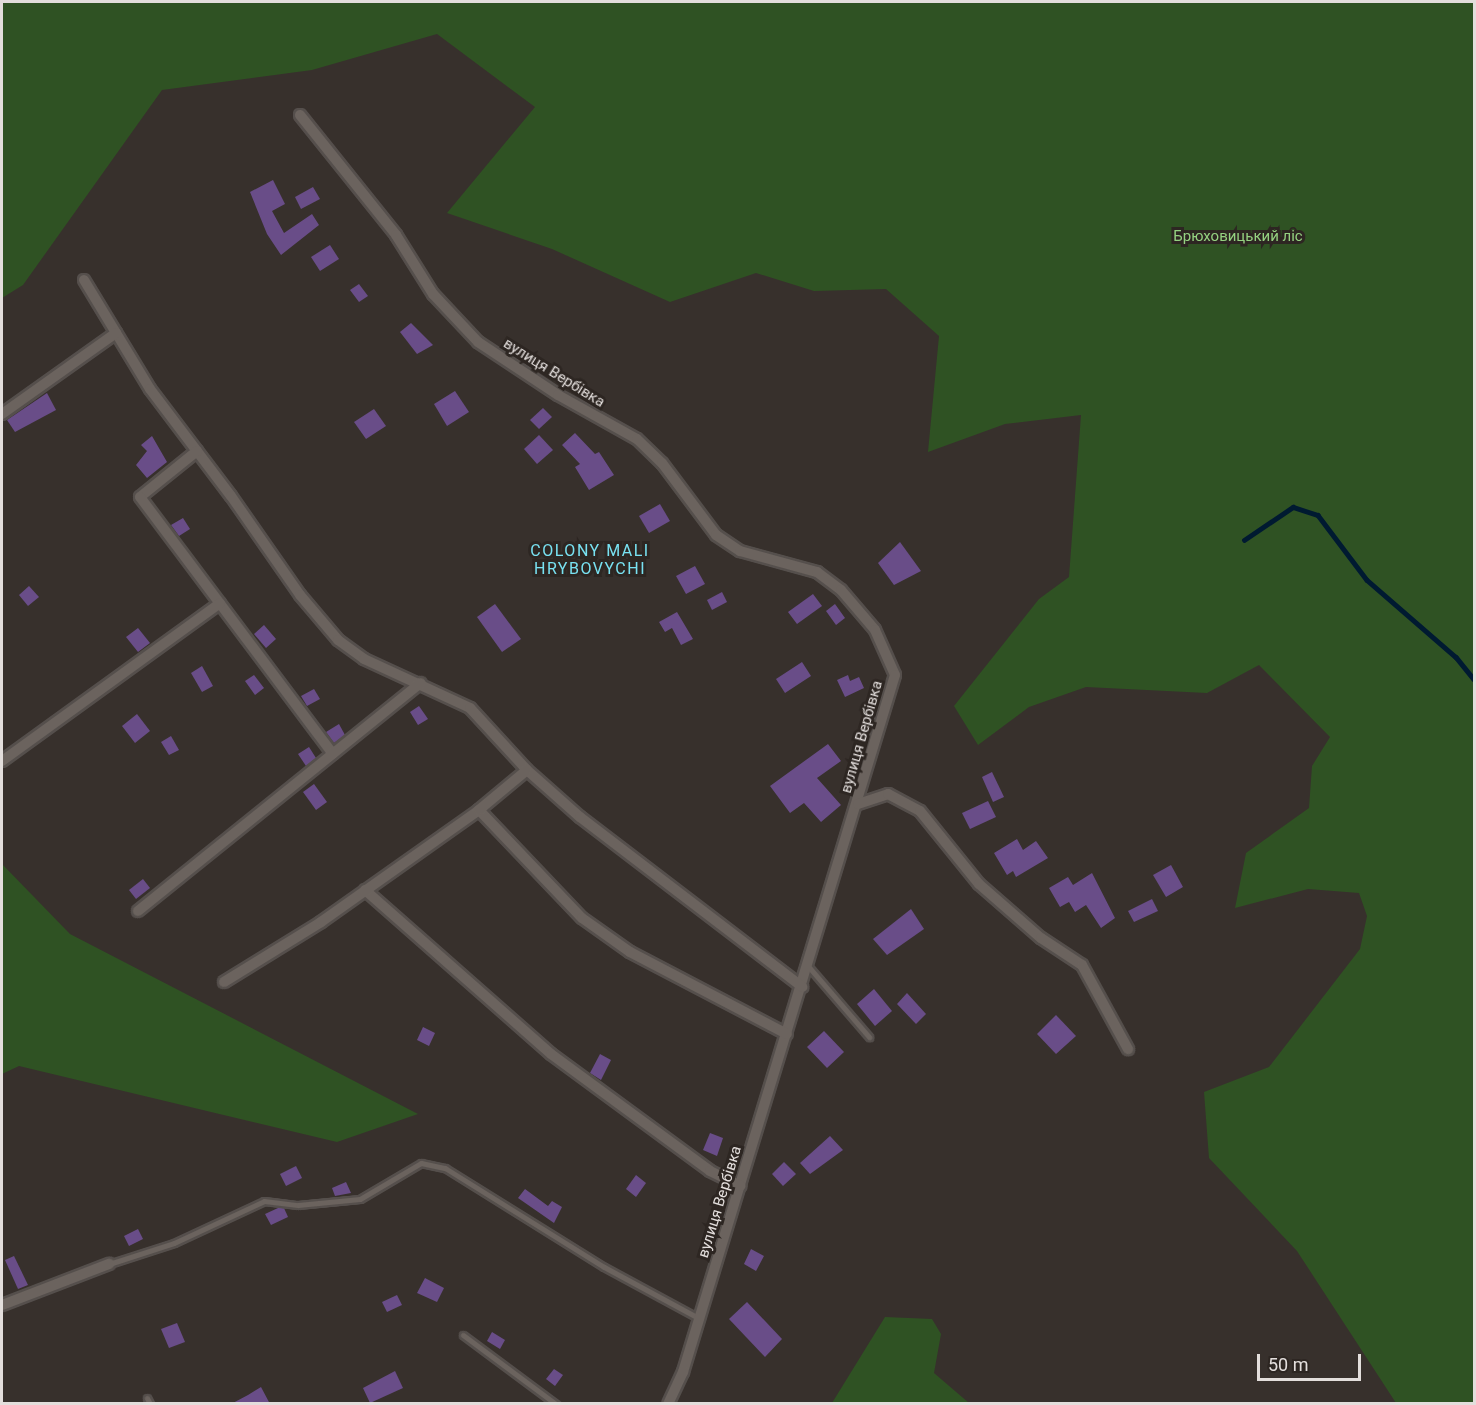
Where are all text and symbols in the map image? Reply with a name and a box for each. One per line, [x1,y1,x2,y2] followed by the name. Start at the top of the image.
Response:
[1173,228,1303,246] park label: Брюховицький ліс
[500,335,608,411] street label: вулиця Вербівка
[530,541,650,579] district label: COLONY MALI HRYBOVYCHI
[837,679,887,795] street label: вулиця Вербівка
[694,1144,746,1260] street label: вулиця Вербівка
[1260,1342,1364,1380] scale bar
[1268,1354,1308,1375] text: 50 m

